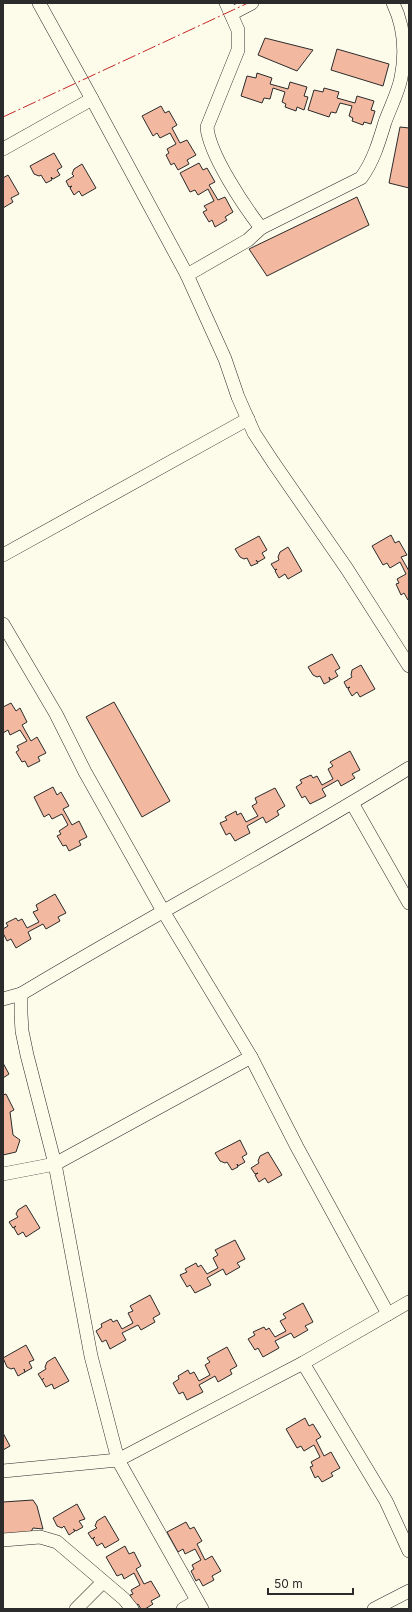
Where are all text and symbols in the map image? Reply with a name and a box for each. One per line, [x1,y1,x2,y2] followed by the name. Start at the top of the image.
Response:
[268,1570,353,1596] scale bar
[274,1576,303,1591] text: 50 m

